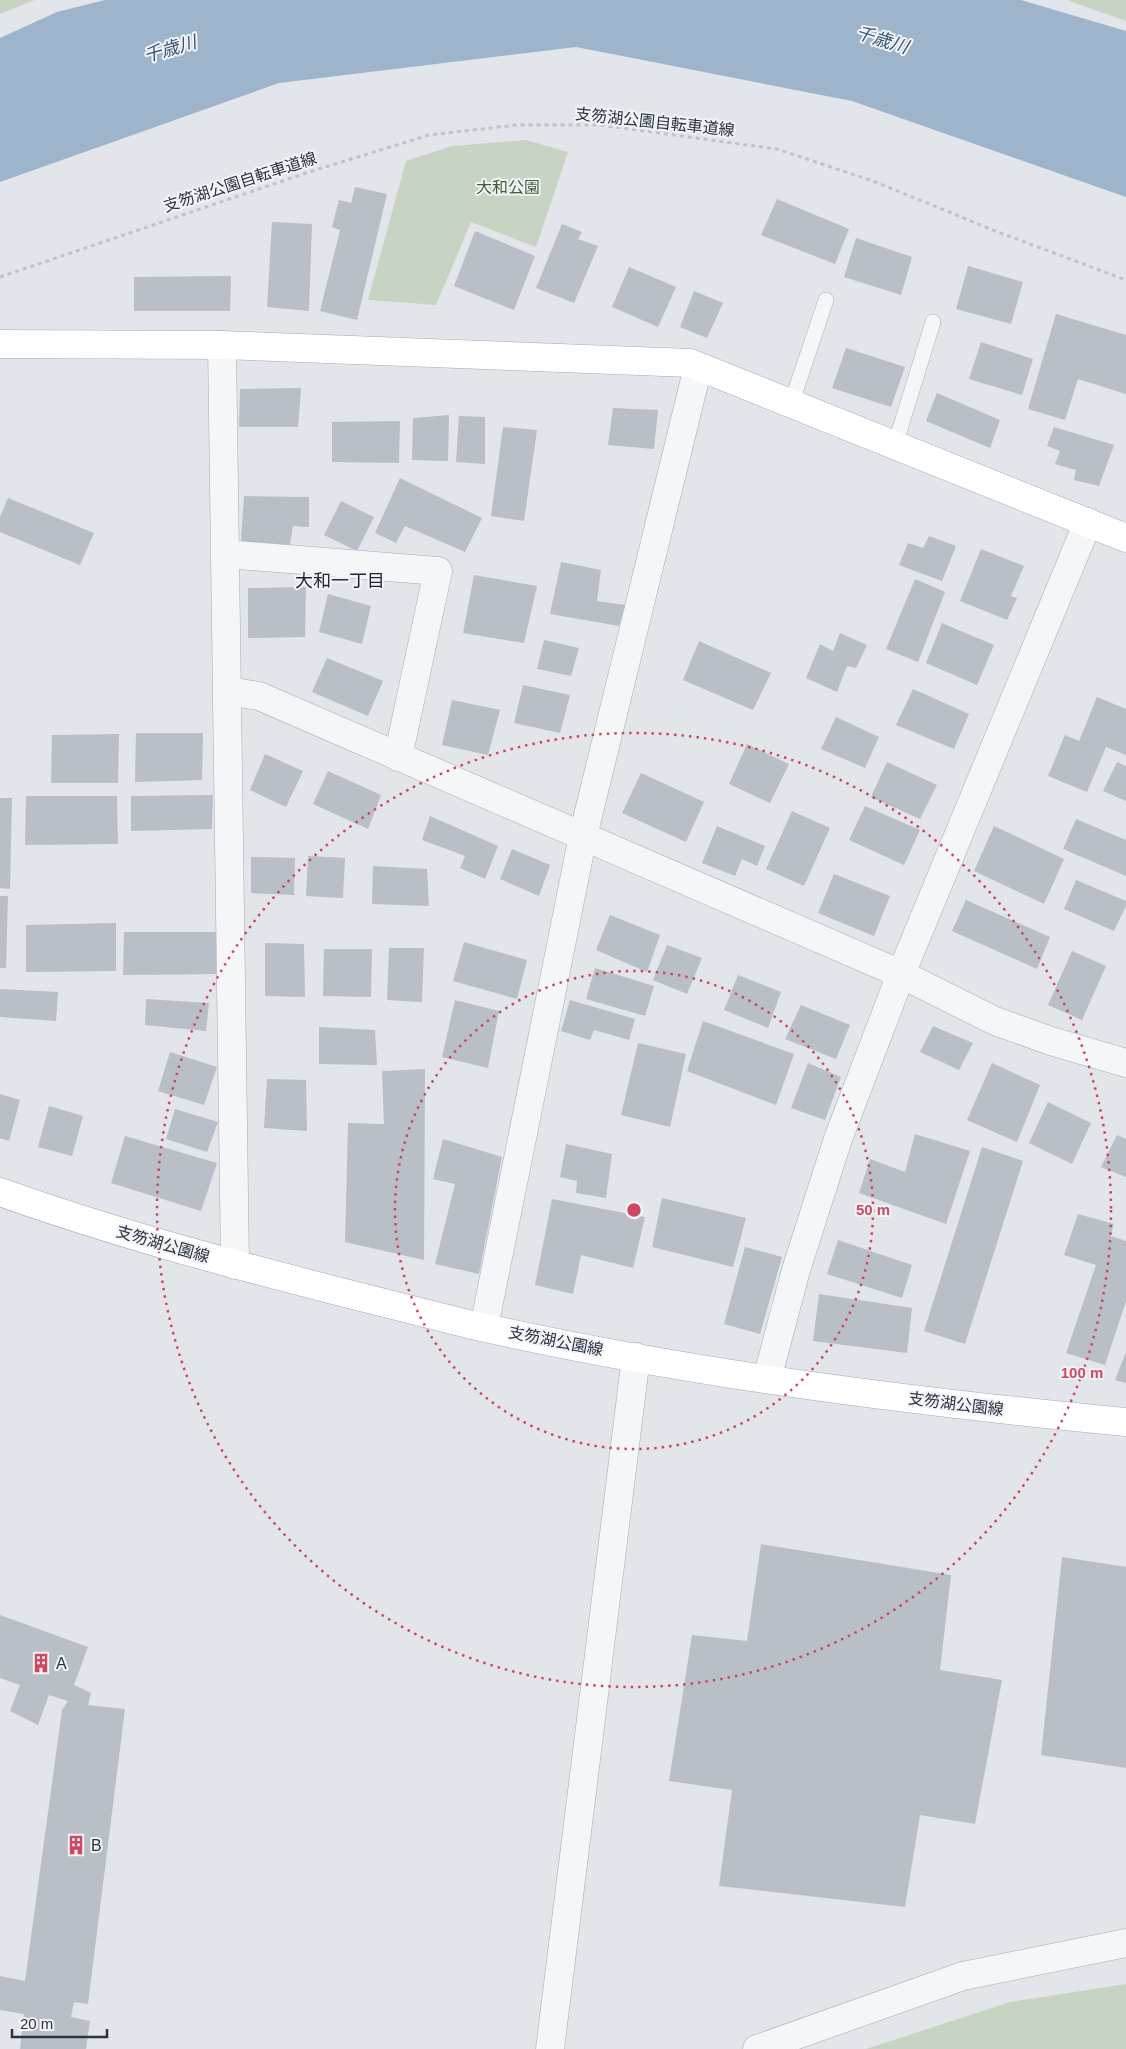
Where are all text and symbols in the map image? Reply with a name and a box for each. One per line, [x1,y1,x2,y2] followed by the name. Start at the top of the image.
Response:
[853,23,913,58] water label: 千歳川
[141,31,201,66] water label: 千歳川
[575,105,735,139] street label: 支笏湖公園自転車道線
[161,149,319,215] street label: 支笏湖公園自転車道線
[476,179,540,196] park label: 大和公園
[295,571,385,591] district label: 大和一丁目
[625,1201,643,1219] centre of rings
[856,1201,890,1218] text: 50 m
[115,1223,211,1265] street label: 支笏湖公園線
[507,1323,605,1359] street label: 支笏湖公園線
[1061,1364,1103,1381] text: 100 m
[907,1390,1005,1418] street label: 支笏湖公園線
[30,1652,52,1674] building icon: A
[56,1655,67,1672] place label: A
[65,1834,87,1856] building icon: B
[91,1837,102,1854] place label: B
[12,2006,108,2038] scale bar
[20,2015,53,2032] text: 20 m

